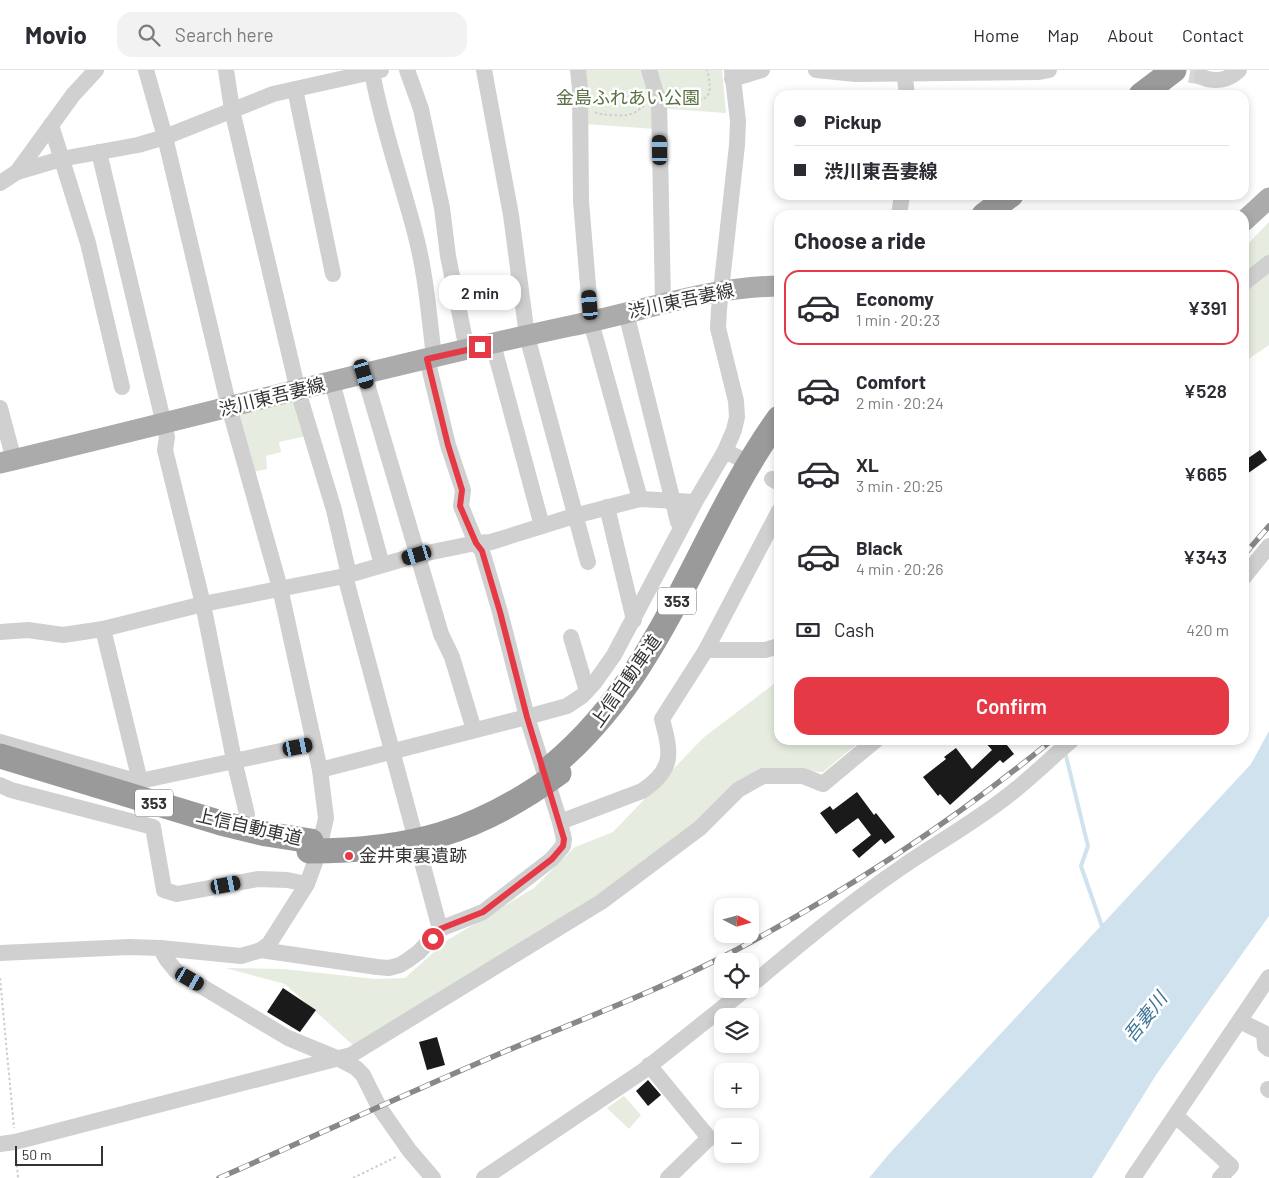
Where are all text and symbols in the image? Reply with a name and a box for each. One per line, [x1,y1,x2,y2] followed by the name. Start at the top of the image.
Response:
[117,12,467,57] search box
[25,20,87,49] text: Movio
[135,21,163,49] icon: search
[175,23,274,46] text: Search here
[973,24,1019,46] text: Home
[1047,24,1079,46] text: Map
[1107,24,1154,46] text: About
[1182,24,1244,46] text: Contact
[556,86,700,108] park label: 金島ふれあい公園
[824,110,882,133] text: Pickup
[652,135,667,165] car
[824,159,938,182] text: 渋川東吾妻線
[794,227,926,253] text: Choose a ride
[439,274,521,310] callout: 2 min
[626,278,736,322] street label: 渋川東吾妻線
[461,283,499,302] text: 2 min
[796,285,841,330] icon: car
[856,287,934,310] text: Economy
[581,289,598,321] car
[1188,296,1227,319] text: ¥391
[856,310,940,329] text: 1 min · 20:23
[469,336,491,358] route end
[352,357,375,391] car
[796,368,841,413] icon: car
[856,370,926,393] text: Comfort
[217,372,327,420] street label: 渋川東吾妻線
[1183,379,1227,402] text: ¥528
[856,393,944,412] text: 2 min · 20:24
[796,451,841,496] icon: car
[856,453,879,476] text: XL
[1184,462,1227,485] text: ¥665
[856,476,943,495] text: 3 min · 20:25
[796,534,841,579] icon: car
[856,536,903,559] text: Black
[400,543,433,567] car
[1183,545,1227,568] text: ¥343
[856,559,944,578] text: 4 min · 20:26
[658,588,696,614] road number: 353
[794,616,822,644] icon: cash
[834,618,875,641] text: Cash
[1186,620,1229,639] text: 420 m
[585,630,665,731] street label: 上信自動車道
[794,677,1229,735] button: Confirm
[281,737,314,757] car
[135,790,173,816] road number: 353
[194,803,304,849] street label: 上信自動車道
[359,844,467,866] place label: 金井東裏遺跡
[343,850,355,862] marker: 金井東裏遺跡
[209,875,242,895] car
[714,898,759,942] north arrow
[714,898,759,1163] map controls
[422,928,444,950] route start
[714,953,759,998] button: locate
[173,965,206,993] car
[1118,986,1172,1046] water label: 吾妻川
[714,1008,759,1053] button: layers
[714,1063,759,1108] button: +
[714,1118,759,1163] button: −
[15,1143,102,1166] scale bar
[22,1146,51,1163] text: 50 m

